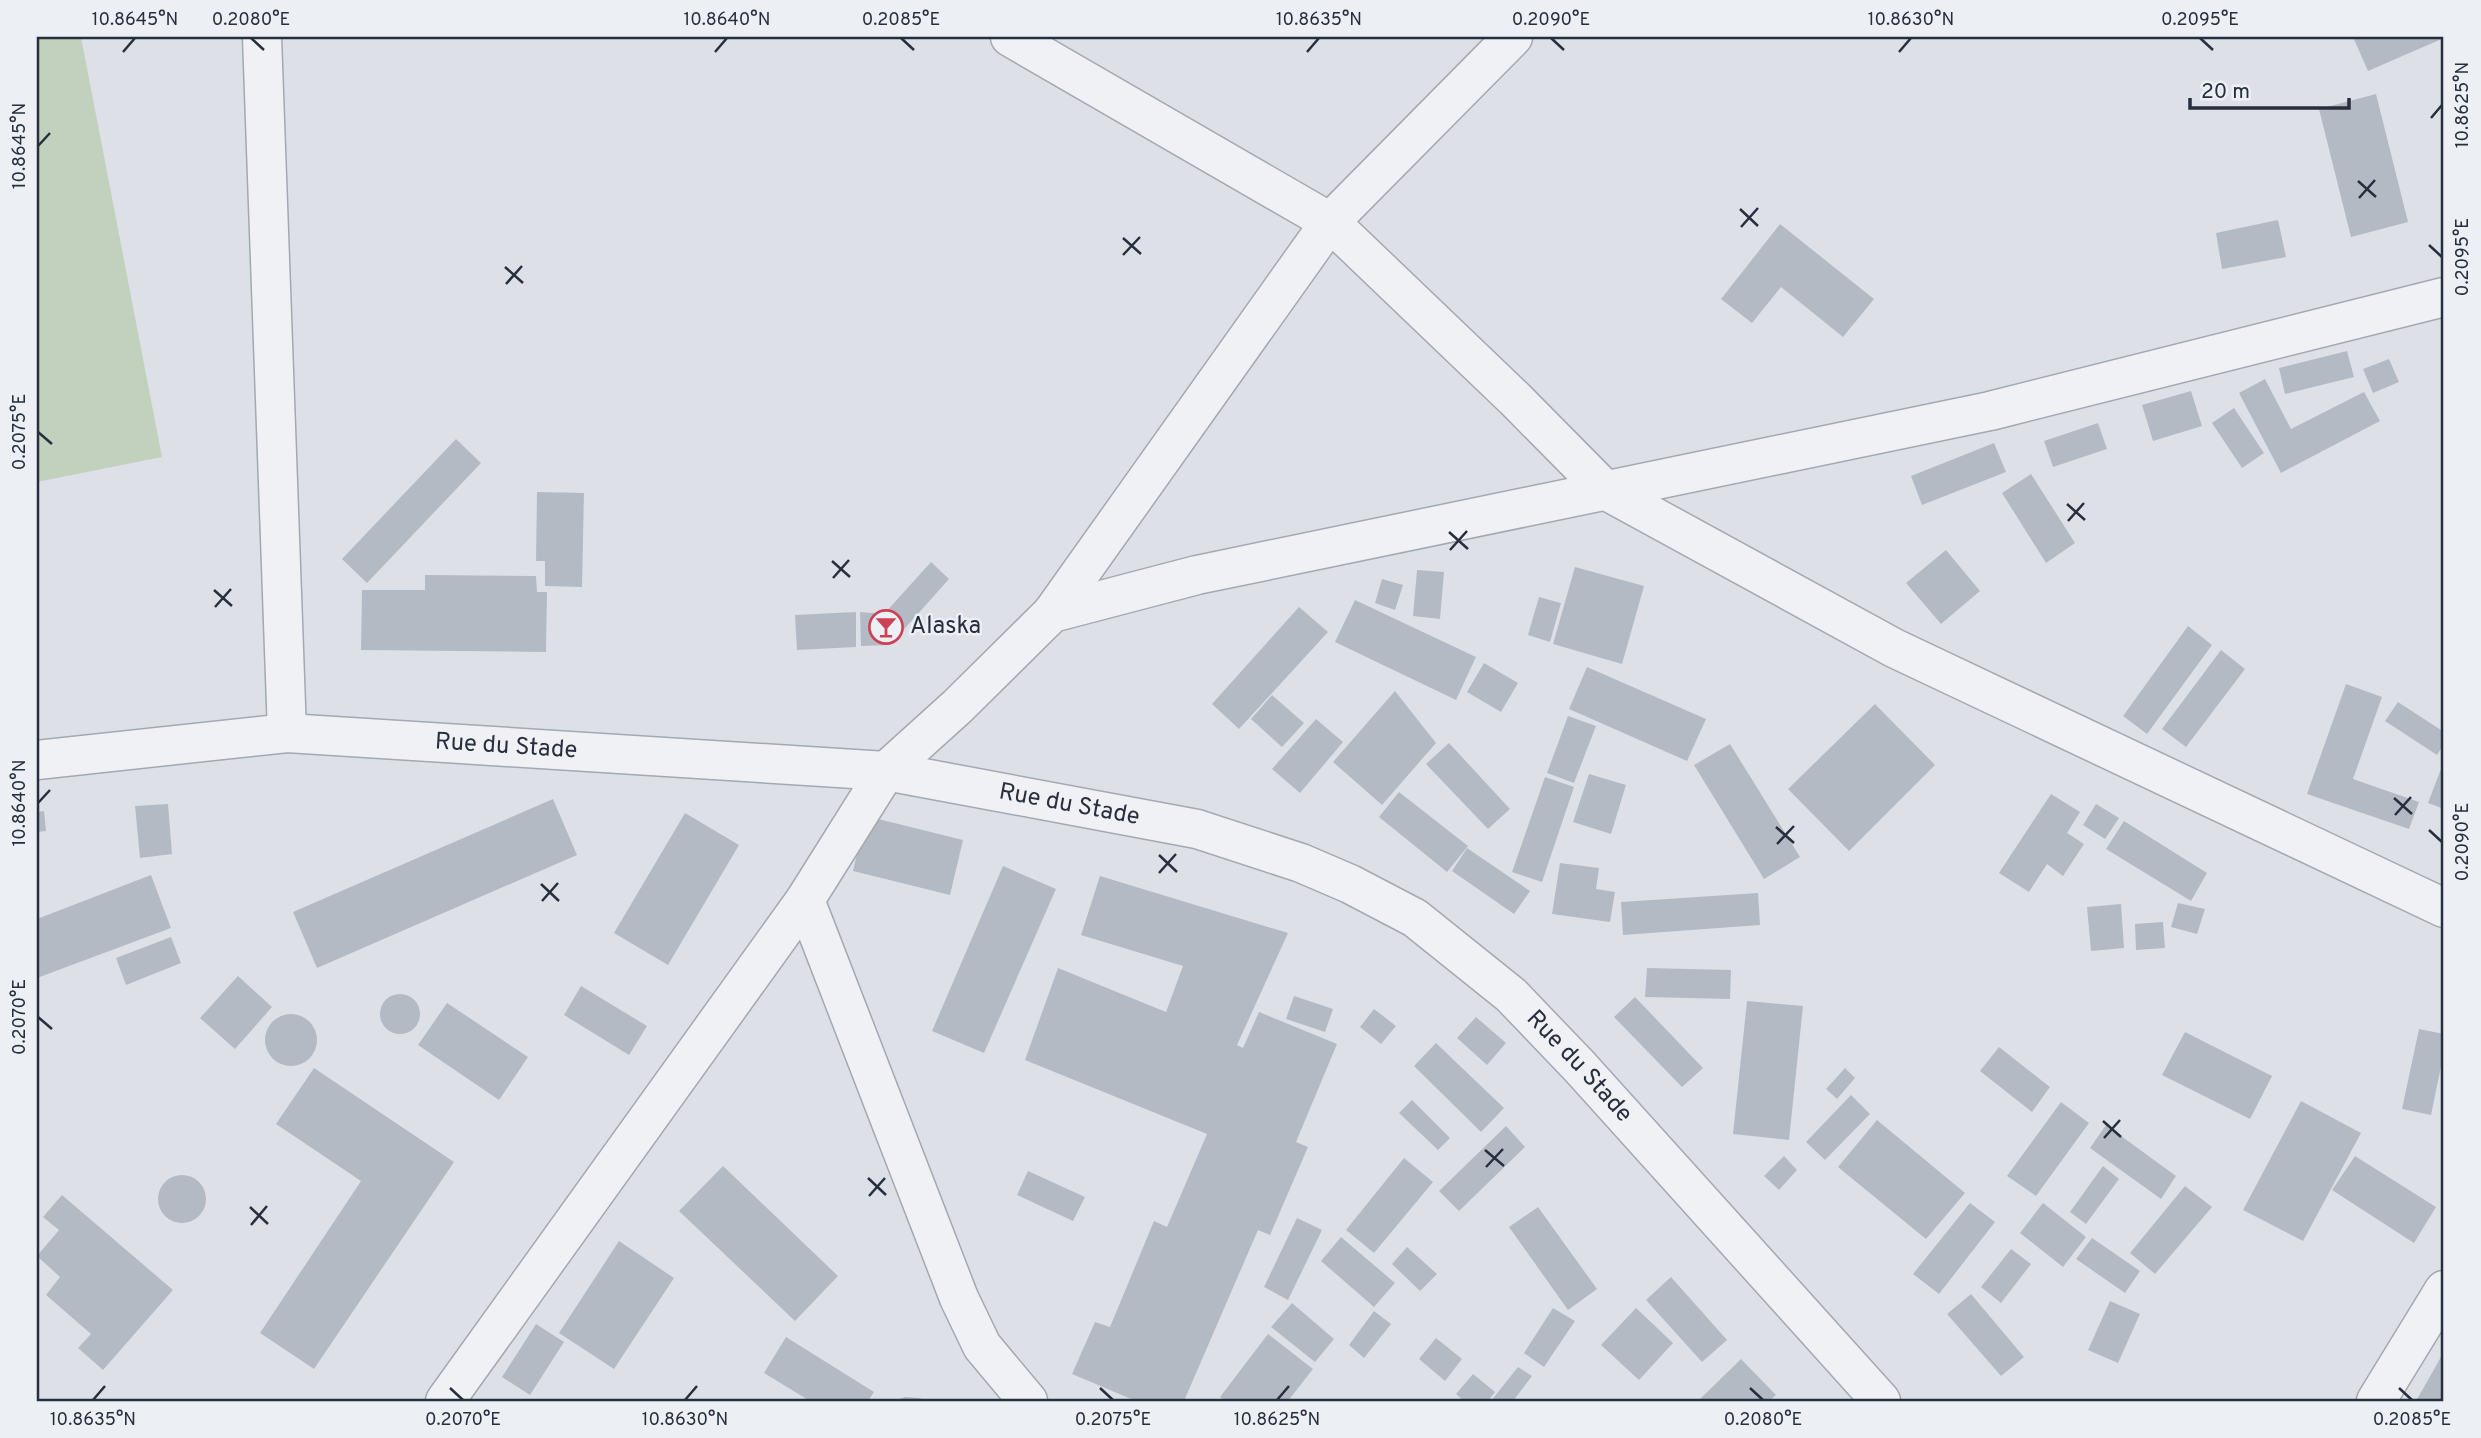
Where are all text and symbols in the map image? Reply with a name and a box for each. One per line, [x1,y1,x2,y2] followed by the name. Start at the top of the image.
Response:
[92,9,178,32] text: 10.8645°N
[212,9,290,32] text: 0.2080°E
[684,9,770,32] text: 10.8640°N
[862,9,940,32] text: 0.2085°E
[1276,9,1362,32] text: 10.8635°N
[1512,9,1590,32] text: 0.2090°E
[1868,9,1954,32] text: 10.8630°N
[2161,9,2239,32] text: 0.2095°E
[2452,62,2475,148] text: 10.8625°N
[2190,66,2350,110] scale bar
[2201,79,2250,106] text: 20 m
[9,103,32,189] text: 10.8645°N
[2452,218,2475,296] text: 0.2095°E
[9,394,32,470] text: 0.2075°E
[867,608,905,646] bar icon: Alaska
[910,612,981,642] place label: Alaska
[434,727,578,766] street label: Rue du Stade
[9,760,32,846] text: 10.8640°N
[996,777,1142,833] street label: Rue du Stade
[2452,803,2475,881] text: 0.2090°E
[9,979,32,1055] text: 0.2070°E
[1519,1004,1638,1129] street label: Rue du Stade
[50,1409,136,1432] text: 10.8635°N
[425,1409,501,1432] text: 0.2070°E
[642,1409,728,1432] text: 10.8630°N
[1075,1409,1151,1432] text: 0.2075°E
[1234,1409,1320,1432] text: 10.8625°N
[1724,1409,1802,1432] text: 0.2080°E
[2373,1409,2451,1432] text: 0.2085°E

